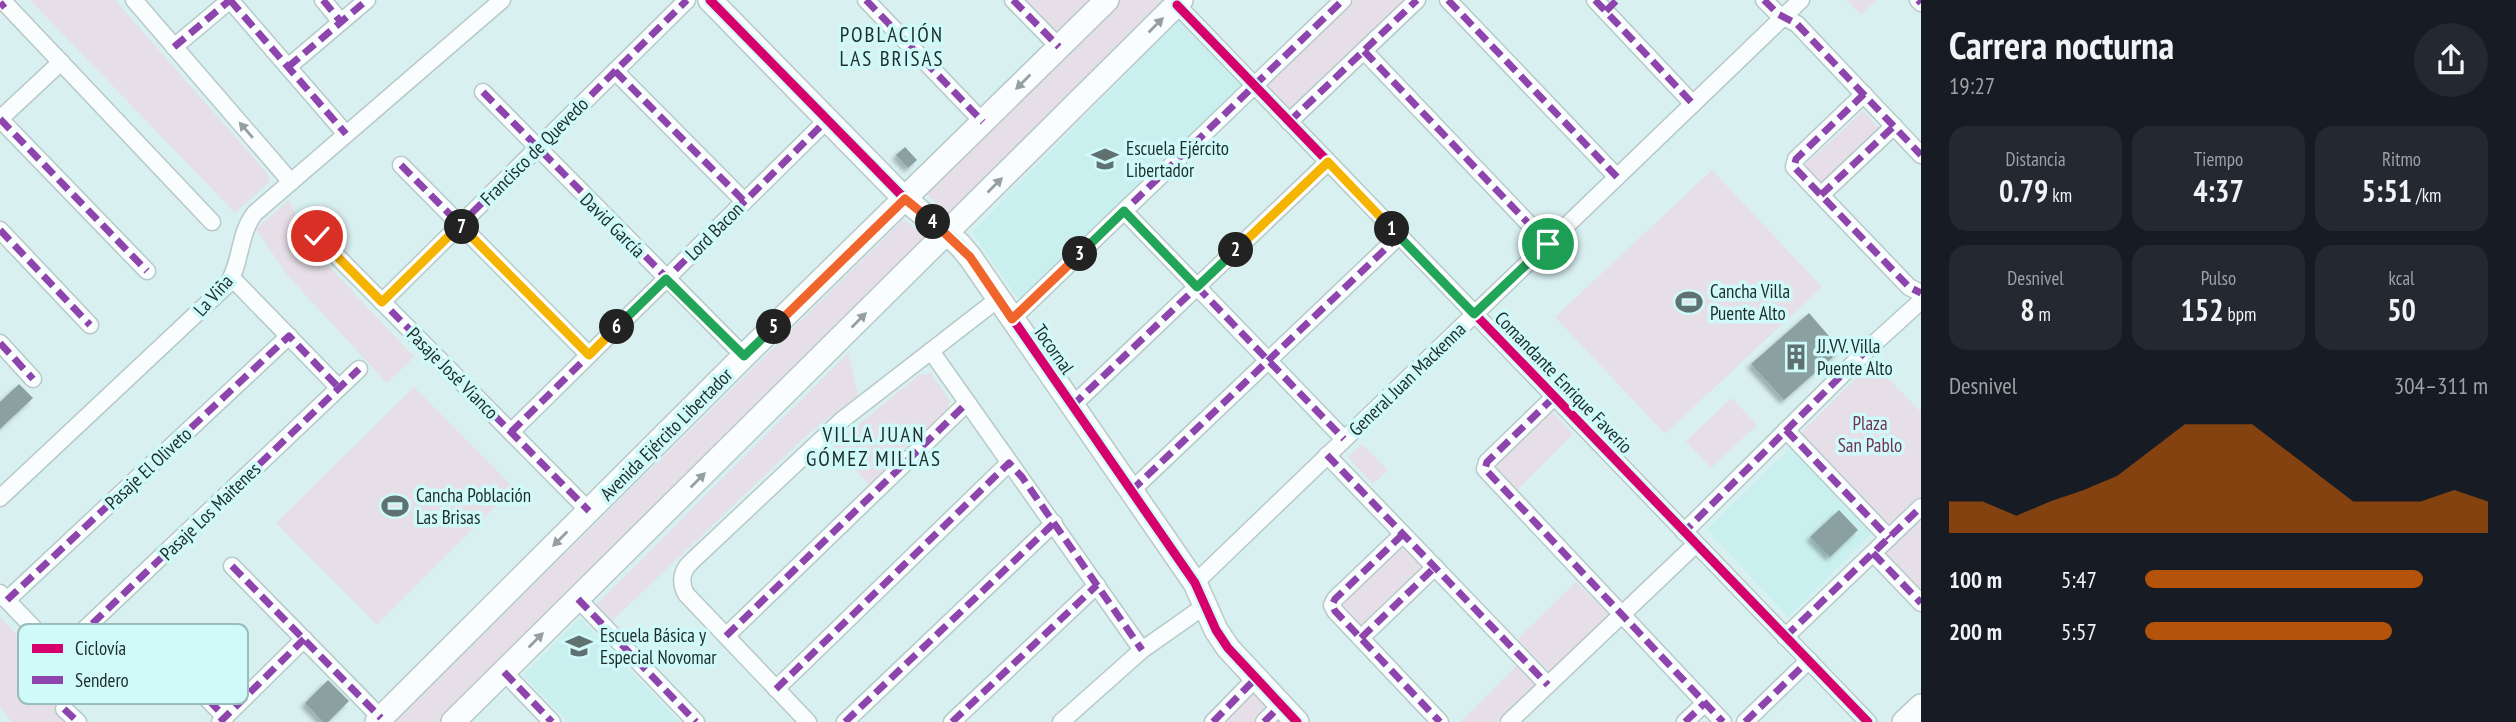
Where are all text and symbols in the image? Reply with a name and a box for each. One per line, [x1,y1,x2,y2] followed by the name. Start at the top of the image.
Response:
[1148,17,1164,33] one-way arrow
[1949,20,2174,69] text: Carrera nocturna
[840,21,945,72] district label: POBLACIÓN LAS BRISAS
[2414,23,2488,97] button: share
[1949,71,1995,100] text: 19:27
[1015,74,1032,91] one-way arrow
[475,92,593,210] street label: Francisco de Quevedo
[239,122,254,139] one-way arrow
[1126,136,1229,182] place label: Escuela Ejército Libertador
[1090,144,1120,174] school or university icon: Escuela Ejército Libertador
[2005,147,2066,171] text: Distancia
[2194,147,2243,171] text: Tiempo
[2382,147,2421,171] text: Ritmo
[1999,171,2048,210] text: 0.79
[2193,171,2244,210] text: 4:37
[2362,171,2412,210] text: 5:51
[986,177,1003,194] one-way arrow
[2048,183,2072,207] text: km
[2412,183,2441,207] text: /km
[576,188,650,262] street label: David García
[680,197,748,265] street label: Lord Bacon
[916,204,950,240] pin: 4
[287,206,347,266] pin
[928,209,937,233] text: 4
[444,210,480,244] pin: 7
[1374,212,1410,246] pin: 1
[457,214,466,238] text: 7
[1518,214,1578,274] pin
[1387,216,1396,240] text: 1
[298,217,336,255] icon: check
[1529,225,1567,263] icon: arrive
[1218,232,1254,268] pin: 2
[1062,236,1098,272] pin: 3
[1231,237,1240,261] text: 2
[1075,241,1084,265] text: 3
[2007,266,2064,290] text: Desnivel
[2201,266,2236,290] text: Pulso
[2389,266,2414,290] text: kcal
[188,269,238,321] street label: La Viña
[1710,279,1790,325] place label: Cancha Villa Puente Alto
[1674,287,1704,317] sports icon: Cancha Villa Puente Alto
[2020,290,2034,329] text: 8
[2181,290,2224,329] text: 152
[2387,290,2416,329] text: 50
[2034,302,2051,326] text: m
[2224,302,2256,326] text: bpm
[1490,306,1638,458] street label: Comandante Enrique Faverio
[600,310,634,344] pin: 6
[756,310,792,344] pin: 5
[851,311,868,328] one-way arrow
[612,314,621,338] text: 6
[769,314,778,338] text: 5
[1344,317,1470,441] street label: General Juan Mackenna
[1028,320,1080,379] street label: Tocornal
[402,322,504,424] street label: Pasaje José Vianco
[1816,334,1893,380] place label: JJ.VV. Villa Puente Alto
[1781,342,1811,372] building icon: JJ.VV. Villa Puente Alto
[595,362,738,505] street label: Avenida Ejército Libertador
[1949,371,2017,400] text: Desnivel
[2394,371,2488,400] text: 304–311 m
[1838,411,1902,457] park label: Plaza San Pablo
[806,421,942,472] district label: VILLA JUAN GÓMEZ MILLAS
[100,422,196,514] street label: Pasaje El Oliveto
[155,457,265,565] street label: Pasaje Los Maitenes
[689,471,706,488] one-way arrow
[416,483,531,529] place label: Cancha Población Las Brisas
[380,491,410,521] sports icon: Cancha Población Las Brisas
[552,531,569,548] one-way arrow
[1949,565,2002,594] text: 100 m
[2061,565,2097,594] text: 5:47
[1949,617,2002,646] text: 200 m
[2061,617,2097,646] text: 5:57
[600,623,717,669] place label: Escuela Básica y Especial Novomar
[18,624,248,704] legend
[564,631,594,661] school or university icon: Escuela Básica y Especial Novomar
[527,632,544,648] one-way arrow
[75,636,126,660] text: Ciclovía
[75,668,129,692] text: Sendero

